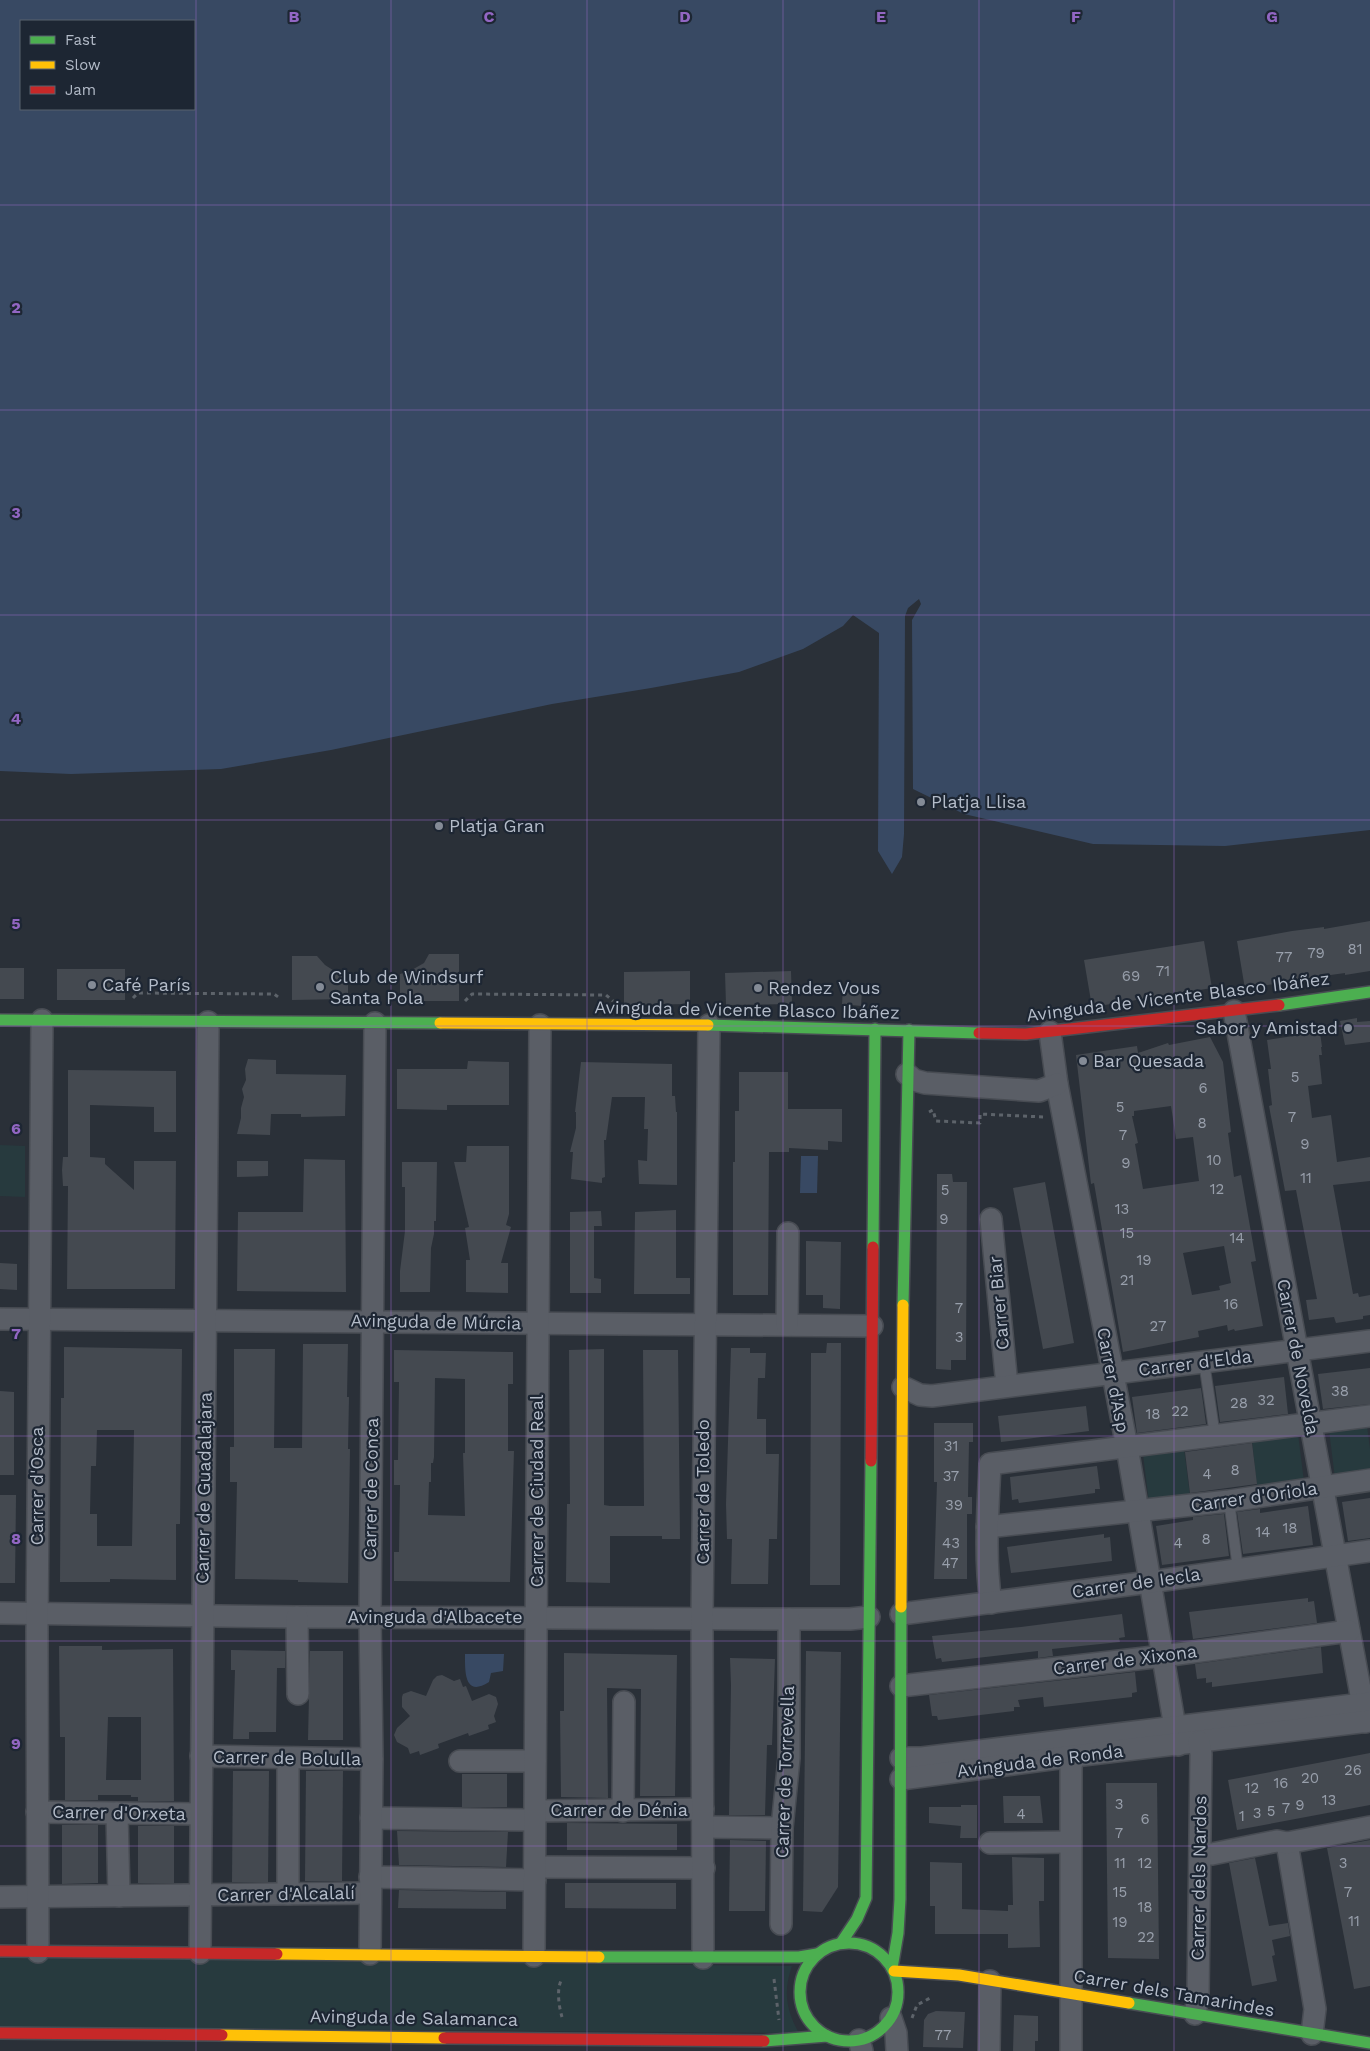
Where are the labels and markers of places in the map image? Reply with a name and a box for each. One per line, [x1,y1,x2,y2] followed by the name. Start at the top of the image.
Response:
[931,791,1026,812] place label: Platja Llisa
[915,796,927,808] marker: Platja Llisa
[449,815,545,836] place label: Platja Gran
[433,820,445,832] marker: Platja Gran
[330,966,483,1008] place label: Club de Windsurf Santa Pola
[102,974,191,995] place label: Café París
[768,977,880,998] place label: Rendez Vous
[86,979,98,991] marker: Café París
[314,981,326,993] marker: Club de Windsurf Santa Pola
[752,982,764,994] marker: Rendez Vous
[1195,1017,1338,1038] place label: Sabor y Amistad
[1342,1022,1354,1034] marker: Sabor y Amistad
[1093,1050,1204,1071] place label: Bar Quesada
[1077,1055,1089,1067] marker: Bar Quesada

